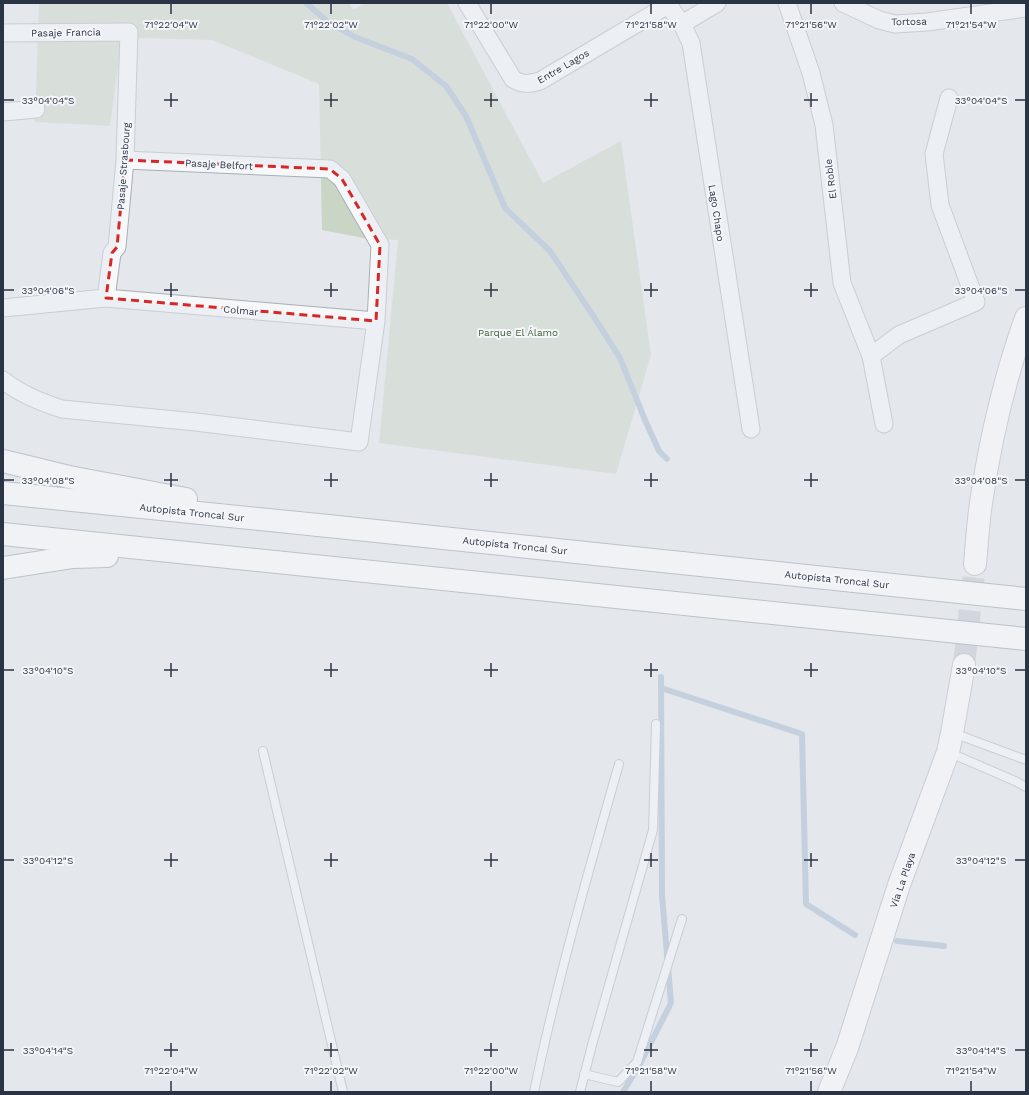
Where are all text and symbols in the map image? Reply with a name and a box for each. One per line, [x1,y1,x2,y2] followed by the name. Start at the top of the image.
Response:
[891,16,927,27] street label: Tortosa
[144,19,198,30] text: 71°22'04"W
[304,19,358,30] text: 71°22'02"W
[464,19,518,30] text: 71°22'00"W
[625,19,677,30] text: 71°21'58"W
[785,19,837,30] text: 71°21'56"W
[945,19,997,30] text: 71°21'54"W
[31,26,101,39] street label: Pasaje Francia
[535,47,591,86] street label: Entre Lagos
[22,95,74,106] text: 33°04'04"S
[955,95,1007,106] text: 33°04'04"S
[115,121,132,210] street label: Pasaje Strasbourg
[185,157,254,172] street label: Pasaje Belfort
[823,158,838,200] street label: El Roble
[707,184,726,242] street label: Lago Chapo
[21,285,75,296] text: 33°04'06"S
[954,285,1008,296] text: 33°04'06"S
[223,303,259,318] street label: Colmar
[478,327,558,338] park label: Parque El Álamo
[21,475,75,486] text: 33°04'08"S
[954,475,1008,486] text: 33°04'08"S
[139,502,245,523] street label: Autopista Troncal Sur
[462,535,568,556] street label: Autopista Troncal Sur
[784,569,890,590] street label: Autopista Troncal Sur
[23,665,74,676] text: 33°04'10"S
[956,665,1007,676] text: 33°04'10"S
[888,851,917,909] street label: Vía La Playa
[23,855,73,866] text: 33°04'12"S
[956,855,1006,866] text: 33°04'12"S
[23,1045,73,1056] text: 33°04'14"S
[956,1045,1006,1056] text: 33°04'14"S
[144,1065,198,1076] text: 71°22'04"W
[304,1065,358,1076] text: 71°22'02"W
[464,1065,518,1076] text: 71°22'00"W
[625,1065,677,1076] text: 71°21'58"W
[785,1065,837,1076] text: 71°21'56"W
[945,1065,997,1076] text: 71°21'54"W

